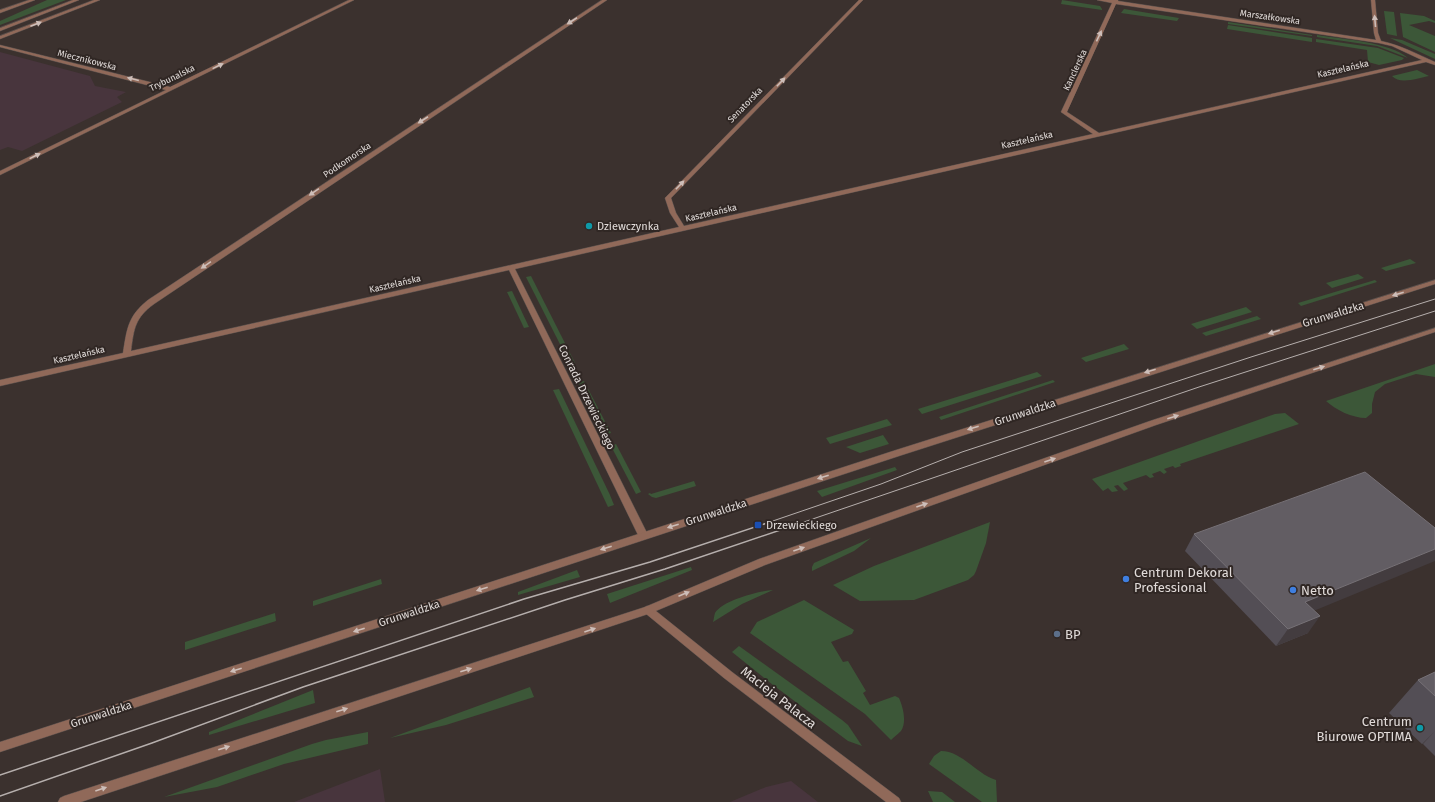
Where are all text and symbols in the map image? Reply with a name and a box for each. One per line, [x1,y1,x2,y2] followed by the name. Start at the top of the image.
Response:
[1239,8,1301,26] street label: Marszałkowska
[1372,15,1378,27] one-way arrow
[567,18,578,25] one-way arrow
[31,21,43,27] one-way arrow
[1096,30,1102,41] one-way arrow
[57,48,118,72] street label: Miecznikowska
[1061,48,1089,92] street label: Kanclerska
[1316,58,1370,80] street label: Kasztelańska
[148,63,196,93] street label: Trybunalska
[212,63,224,69] one-way arrow
[126,76,139,82] one-way arrow
[776,77,785,87] one-way arrow
[726,85,764,125] street label: Senatorska
[417,117,429,124] one-way arrow
[1000,129,1054,151] street label: Kasztelańska
[321,140,373,180] street label: Podkomorska
[29,153,41,159] one-way arrow
[675,180,685,190] one-way arrow
[309,189,320,196] one-way arrow
[684,202,738,224] street label: Kasztelańska
[597,220,659,233] place label: Dziewczynka
[584,221,594,231] marker: Dziewczynka
[200,261,212,268] one-way arrow
[368,273,422,295] street label: Kasztelańska
[1391,291,1403,297] one-way arrow
[1301,299,1366,330] street label: Grunwaldzka
[1267,329,1279,335] one-way arrow
[555,343,618,452] street label: Conrada Drzewieckiego
[52,344,106,366] street label: Kasztelańska
[1313,365,1325,371] one-way arrow
[1143,368,1155,374] one-way arrow
[993,396,1057,428] street label: Grunwaldzka
[1167,414,1179,420] one-way arrow
[966,426,978,432] one-way arrow
[1044,457,1056,463] one-way arrow
[817,474,829,480] one-way arrow
[684,496,748,528] street label: Grunwaldzka
[916,502,928,508] one-way arrow
[766,519,837,532] place label: Drzewieckiego
[753,520,763,530] marker: Drzewieckiego
[667,523,679,529] one-way arrow
[600,545,612,551] one-way arrow
[794,545,806,551] one-way arrow
[1134,565,1233,595] place label: Centrum Dekoral Professional
[1121,574,1131,584] marker: Centrum Dekoral Professional
[1301,583,1334,598] place label: Netto
[1288,585,1298,595] marker: Netto
[476,586,488,592] one-way arrow
[679,591,691,597] one-way arrow
[377,597,441,629] street label: Grunwaldzka
[353,627,365,633] one-way arrow
[584,627,596,633] one-way arrow
[1065,627,1081,642] place label: BP
[1052,629,1062,639] marker: BP
[738,663,819,732] street label: Macieja Palacza
[229,667,241,673] one-way arrow
[460,667,472,673] one-way arrow
[69,698,133,730] street label: Grunwaldzka
[337,707,349,713] one-way arrow
[1316,714,1413,744] place label: Centrum Biurowe OPTIMA
[1415,723,1425,733] marker: Centrum Biurowe OPTIMA
[219,745,231,751] one-way arrow
[95,786,107,792] one-way arrow

